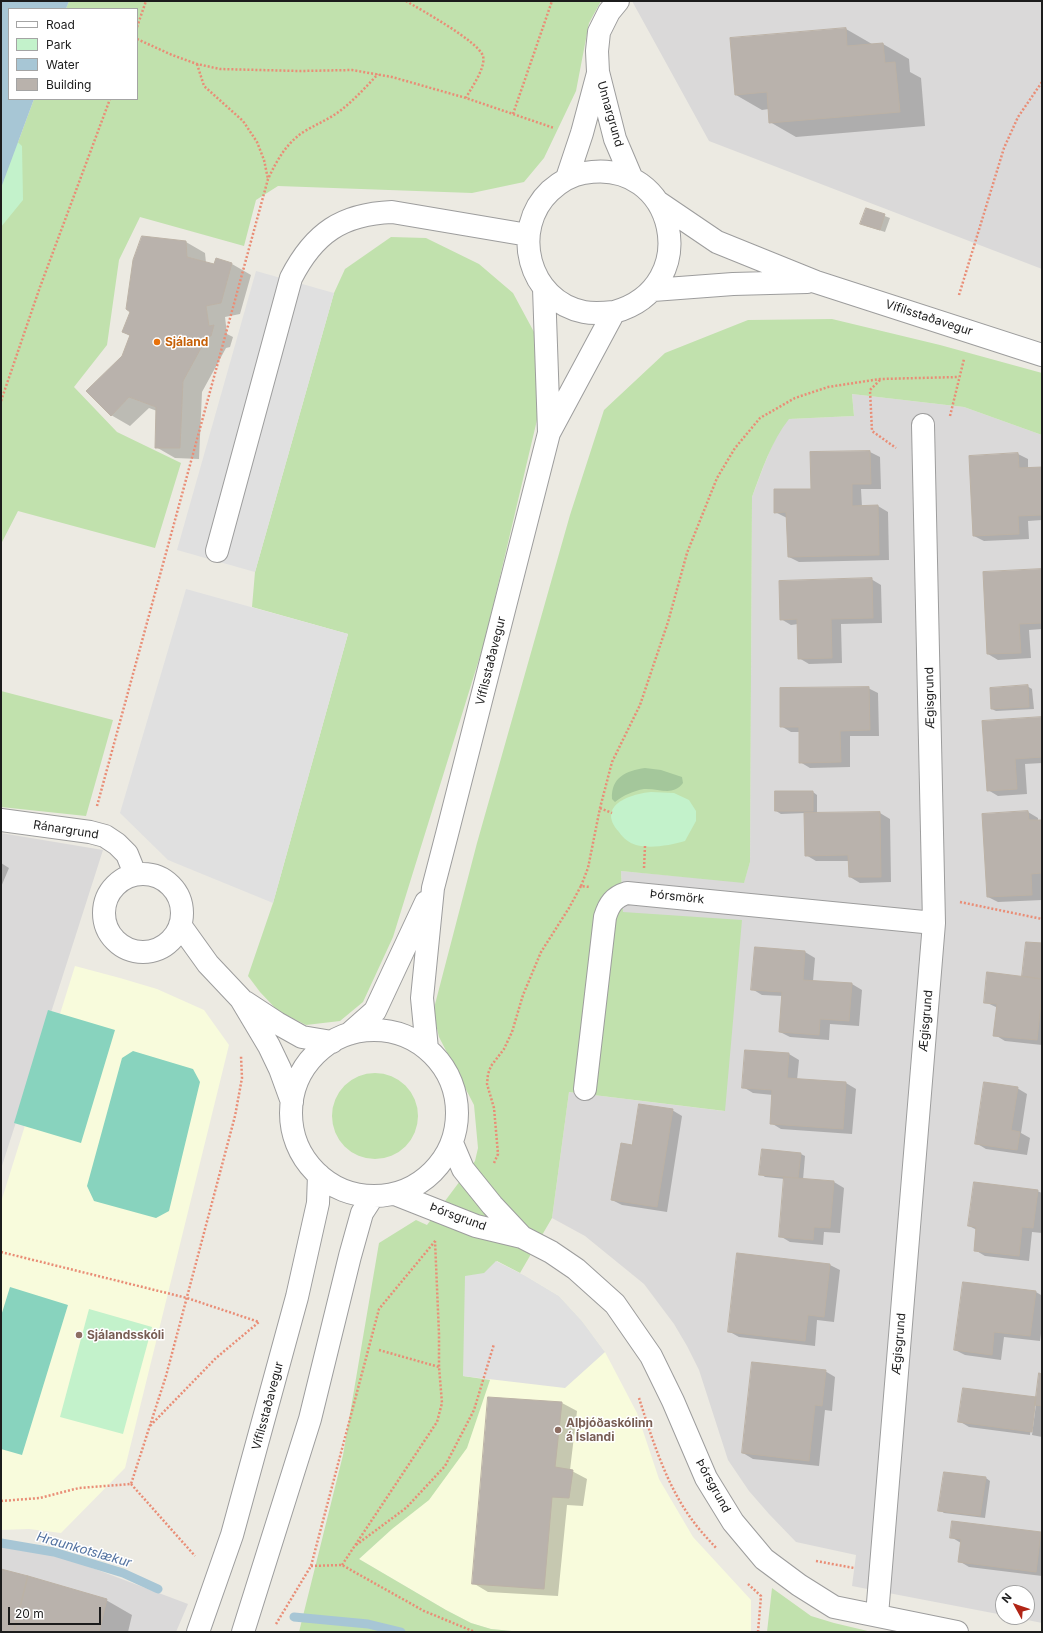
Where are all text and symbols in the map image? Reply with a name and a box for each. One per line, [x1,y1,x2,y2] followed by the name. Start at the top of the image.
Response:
[8,8,138,100] legend
[46,17,75,32] text: Road
[46,37,72,52] text: Park
[46,57,79,72] text: Water
[46,77,91,92] text: Building
[594,80,626,148] street label: Unnargrund
[884,297,974,339] street label: Vífilsstaðavegur
[165,335,208,349] place label: Sjáland
[152,337,162,347] marker: Sjáland
[473,615,509,707] street label: Vífilsstaðavegur
[922,667,938,729] street label: Ægisgrund
[32,818,100,842] street label: Ránargrund
[649,887,705,907] street label: Þórsmörk
[916,990,936,1052] street label: Ægisgrund
[428,1200,488,1234] street label: Þórsgrund
[889,1313,909,1375] street label: Ægisgrund
[87,1328,164,1342] place label: Sjálandsskóli
[74,1330,84,1340] marker: Sjálandsskóli
[249,1360,287,1452] street label: Vífilsstaðavegur
[566,1416,653,1444] place label: Alþjóðaskólinn á Íslandi
[553,1425,563,1435] marker: Alþjóðaskólinn á Íslandi
[692,1457,734,1515] street label: Þórsgrund
[35,1529,133,1571] water label: Hraunkotslækur
[995,1585,1035,1625] north arrow
[999,1590,1015,1606] text: N
[10,1599,103,1625] scale bar
[15,1606,44,1621] text: 20 m

